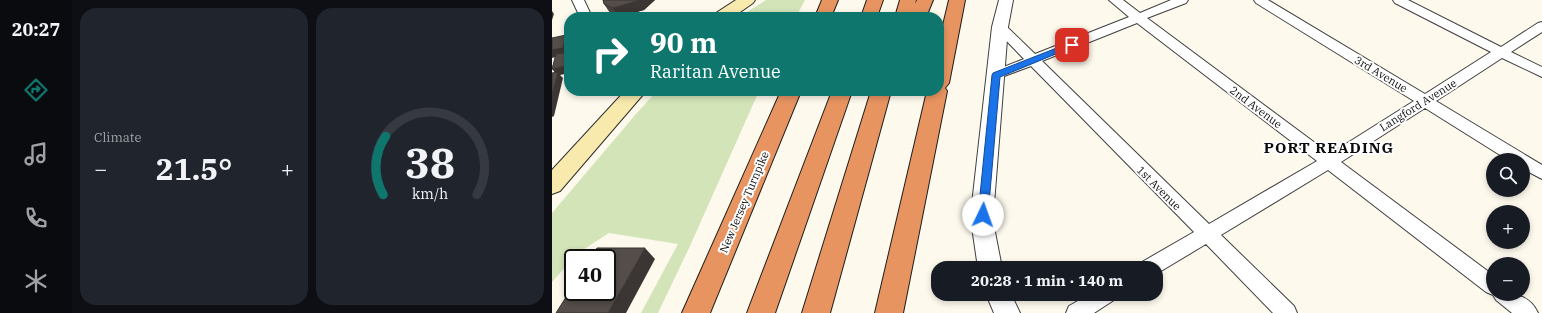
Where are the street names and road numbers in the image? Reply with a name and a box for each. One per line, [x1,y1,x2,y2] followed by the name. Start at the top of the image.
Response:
[1352,53,1410,95] street label: 3rd Avenue
[1377,76,1459,134] street label: Langford Avenue
[1227,83,1285,131] street label: 2nd Avenue
[716,149,772,255] street label: New Jersey Turnpike
[1134,163,1184,213] street label: 1st Avenue

